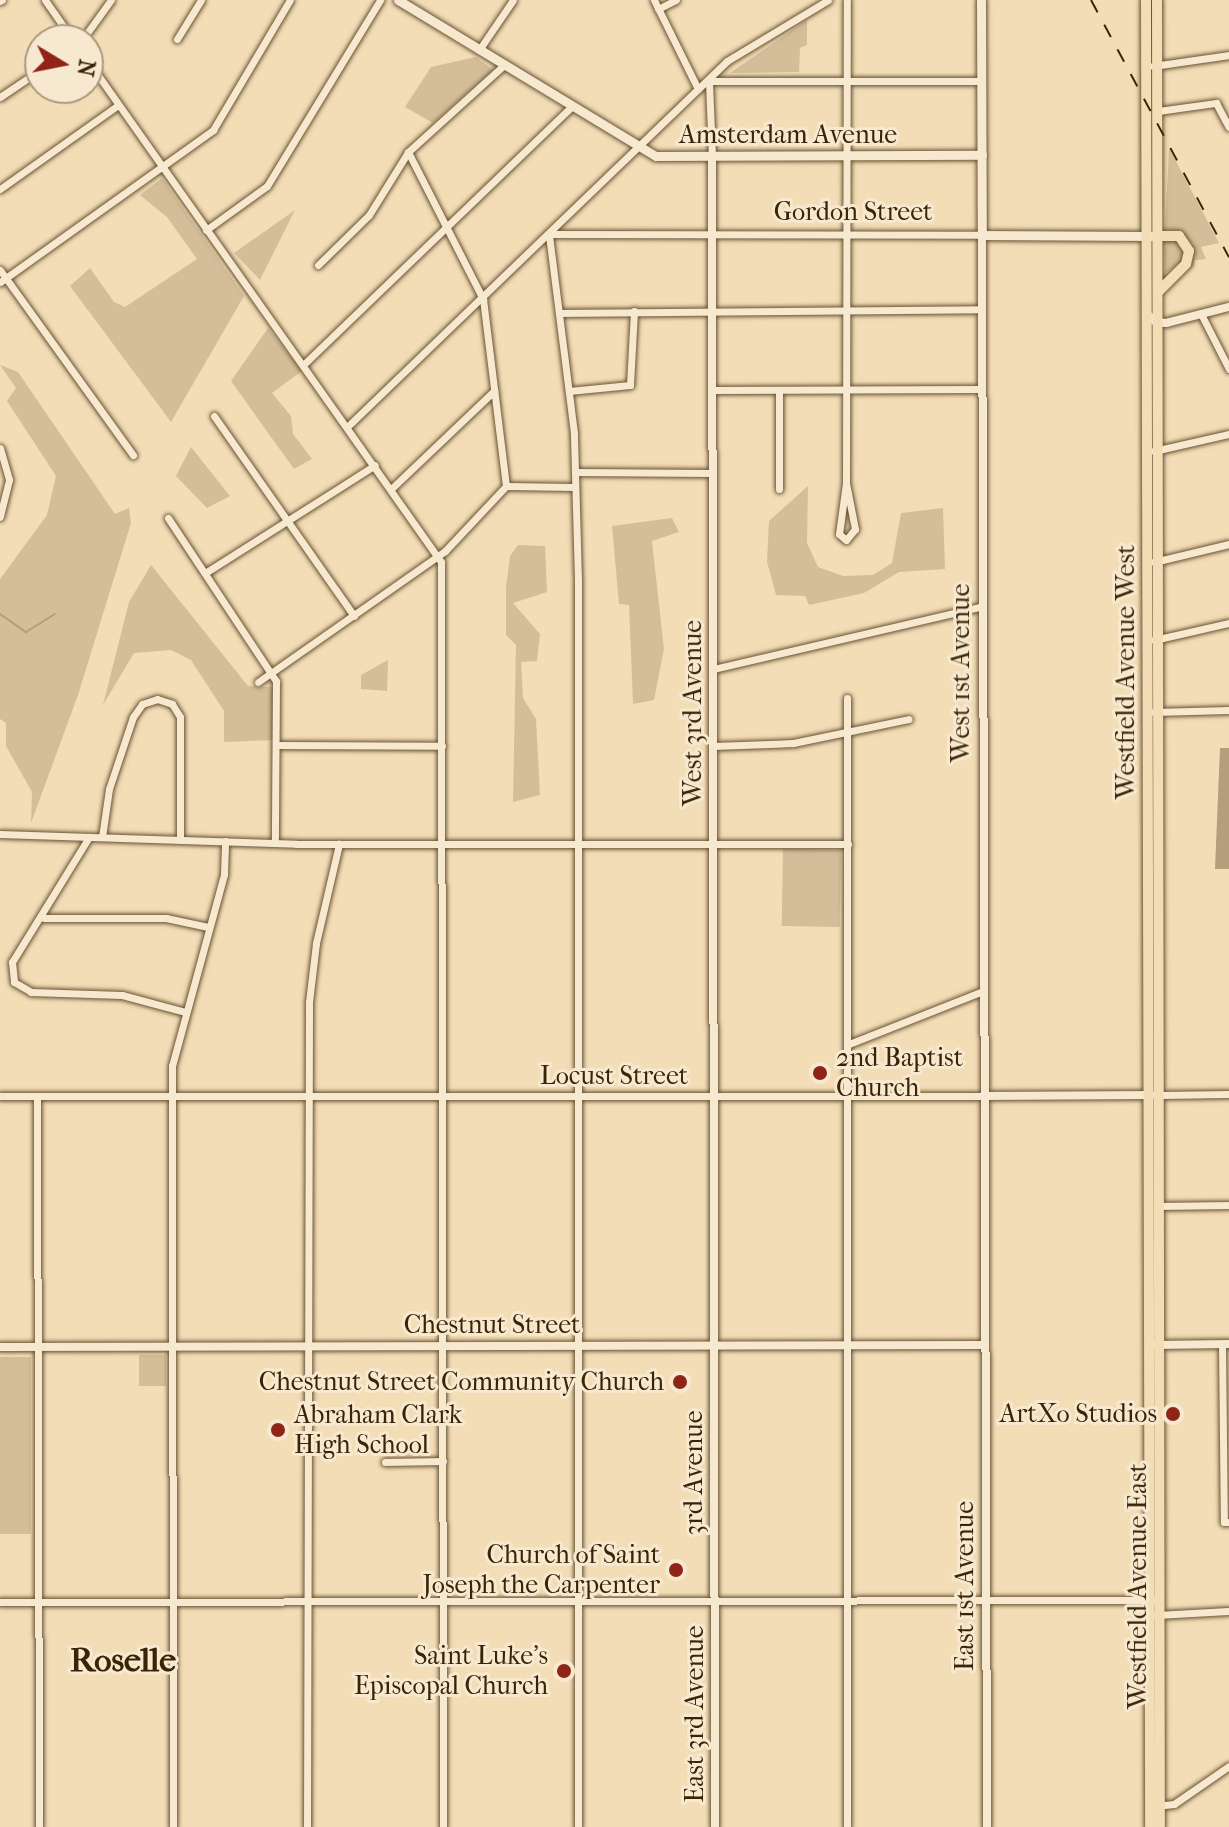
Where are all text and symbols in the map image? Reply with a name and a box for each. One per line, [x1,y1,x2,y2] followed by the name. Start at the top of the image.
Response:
[24,24,104,104] north arrow
[71,57,100,78] text: N
[679,119,897,151] street label: Amsterdam Avenue
[774,196,932,228] street label: Gordon Street
[1110,545,1142,799] street label: Westfield Avenue West
[945,584,977,762] street label: West 1st Avenue
[677,620,709,806] street label: West 3rd Avenue
[836,1042,963,1104] place label: 2nd Baptist Church
[540,1060,688,1092] street label: Locust Street
[811,1064,829,1082] marker: 2nd Baptist Church
[404,1309,580,1341] street label: Chestnut Street
[259,1366,664,1398] place label: Chestnut Street Community Church
[671,1373,689,1391] marker: Chestnut Street Community Church
[999,1398,1157,1430] place label: ArtXo Studios
[294,1399,462,1460] place label: Abraham Clark High School
[1164,1405,1182,1423] marker: ArtXo Studios
[678,1410,710,1536] street label: 3rd Avenue
[269,1421,287,1439] marker: Abraham Clark High School
[1122,1463,1154,1709] street label: Westfield Avenue East
[949,1501,981,1671] street label: East 1st Avenue
[423,1539,660,1600] place label: Church of Saint Joseph the Carpenter
[667,1561,685,1579] marker: Church of Saint Joseph the Carpenter
[679,1625,711,1803] street label: East 3rd Avenue
[354,1640,548,1702] place label: Saint Luke's Episcopal Church
[70,1641,176,1681] district label: Roselle
[555,1662,573,1680] marker: Saint Luke's Episcopal Church

